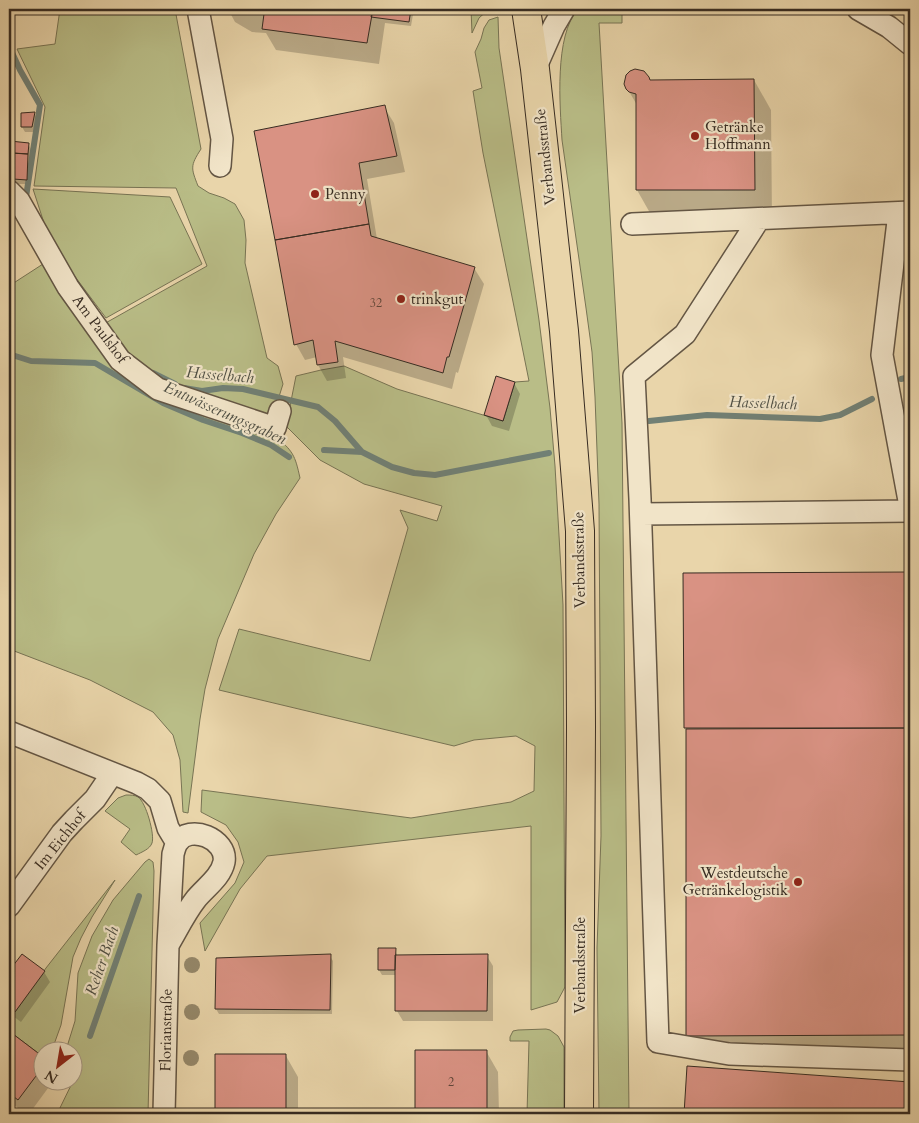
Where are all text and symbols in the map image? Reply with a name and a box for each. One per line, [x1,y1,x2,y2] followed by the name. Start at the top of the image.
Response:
[530,108,560,206] street label: Verbandsstraße
[705,117,771,154] place label: Getränke Hoffmann
[689,130,701,142] marker: Getränke Hoffmann
[325,184,366,204] place label: Penny
[309,188,321,200] marker: Penny
[411,289,464,309] place label: trinkgut
[68,291,134,369] street label: Am Paulshof
[395,293,407,305] marker: trinkgut
[370,295,382,311] house number: 32
[185,361,255,389] water label: Hasselbach
[160,376,290,450] water label: Entwässerungsgraben
[729,391,798,415] water label: Hasselbach
[568,511,590,609] street label: Verbandsstraße
[30,804,92,874] street label: Im Eichhof
[683,863,788,900] place label: Westdeutsche Getränkelogistik
[792,876,804,888] marker: Westdeutsche Getränkelogistik
[570,916,590,1013] street label: Verbandsstraße
[80,923,124,999] water label: Reher Bach
[155,988,177,1071] street label: Florianstraße
[32,1040,82,1090] north arrow
[41,1065,62,1088] text: N
[448,1074,454,1090] house number: 2

